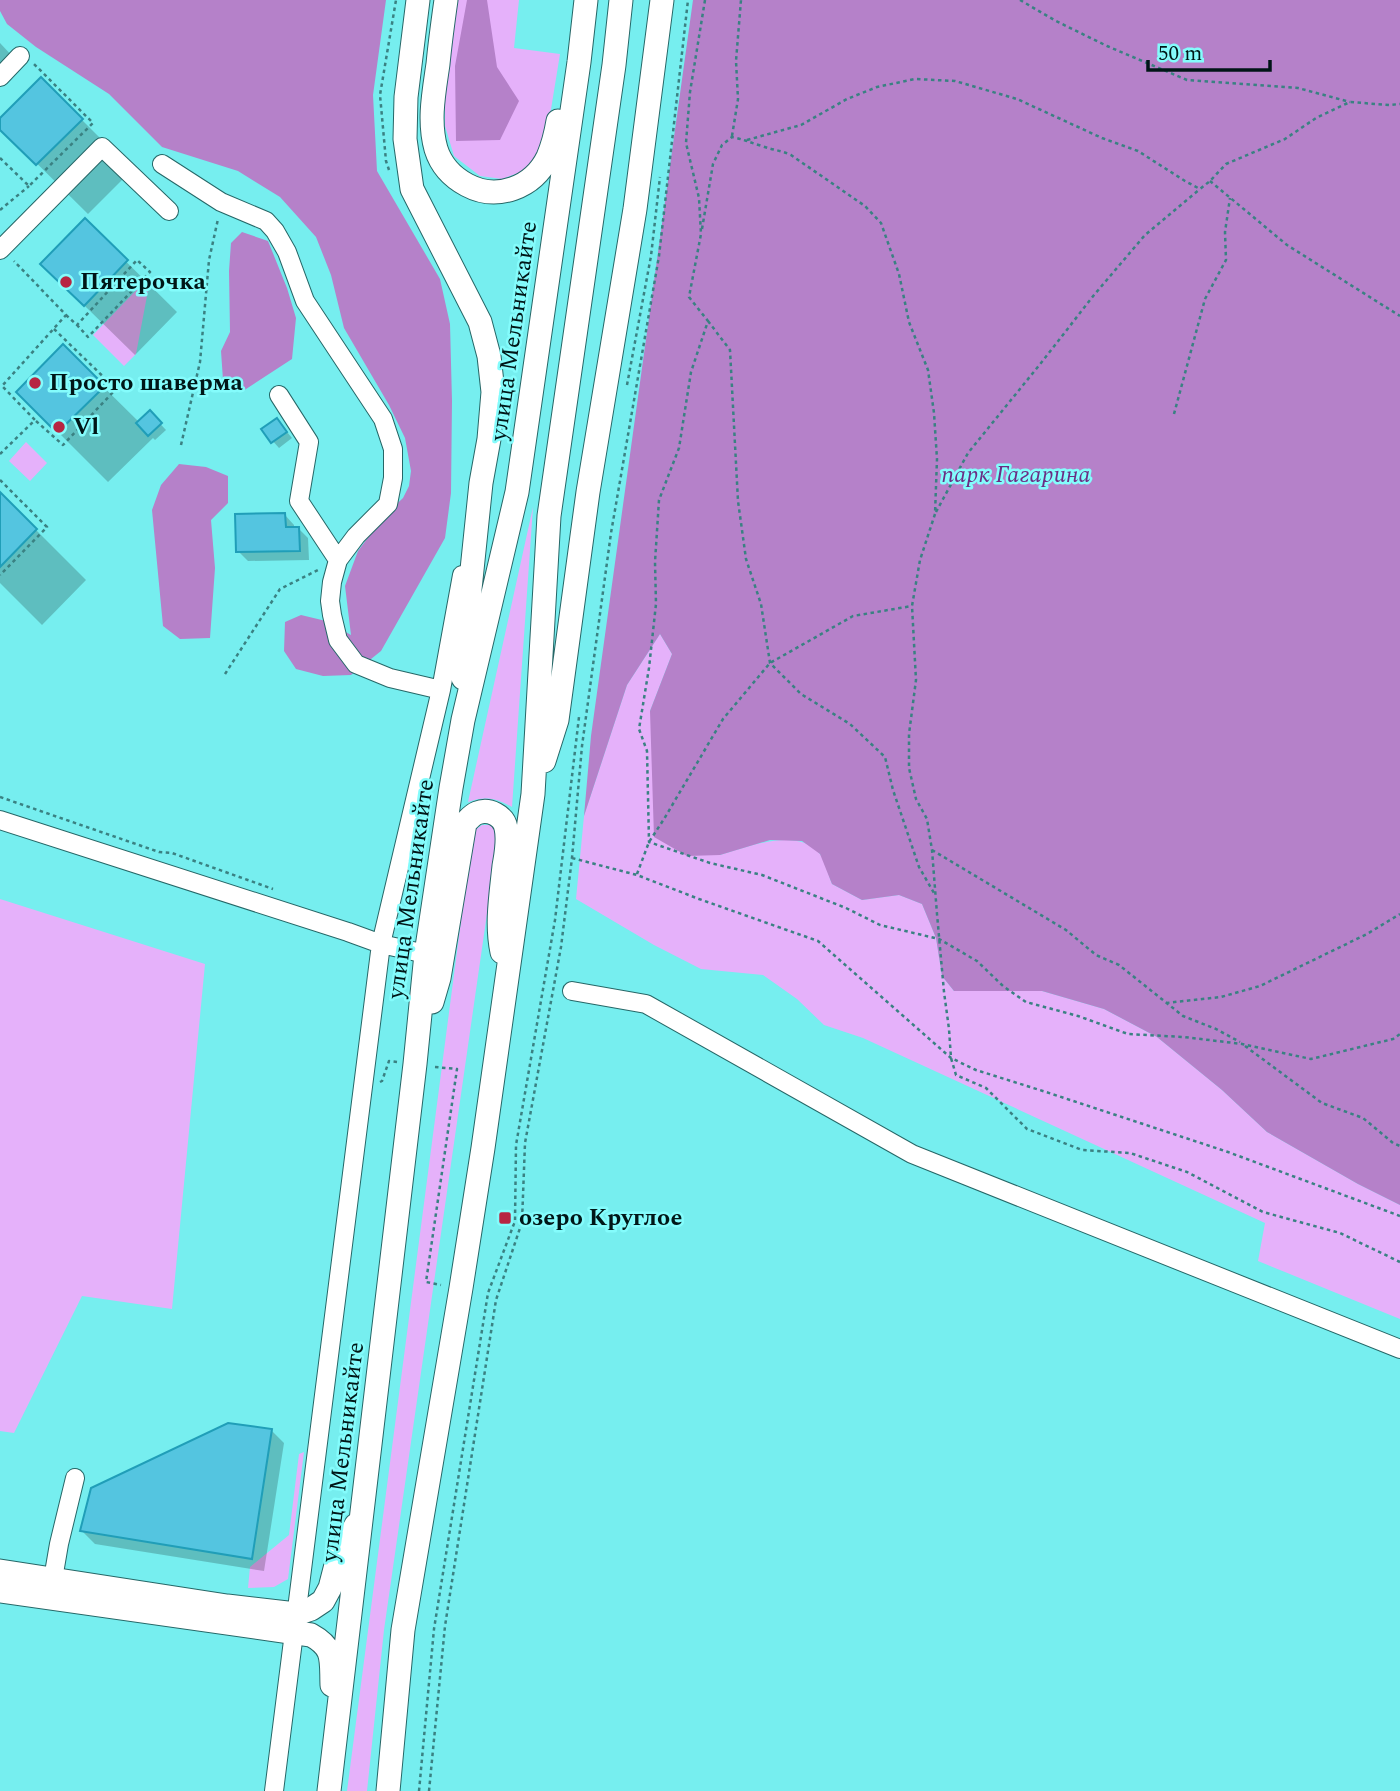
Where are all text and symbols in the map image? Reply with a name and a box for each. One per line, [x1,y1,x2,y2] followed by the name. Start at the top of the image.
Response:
[1148,28,1270,72] scale bar
[1158,38,1202,70] text: 50 m
[481,219,547,444] street label: улица Мельникайте
[80,264,206,300] place label: Пятерочка
[58,274,74,290] marker: Пятерочка
[49,365,243,401] place label: Просто шаверма
[27,375,43,391] marker: Просто шаверма
[73,409,99,445] place label: Vl
[51,419,67,435] marker: Vl
[942,457,1090,493] park label: парк Гагарина
[378,777,444,1002] street label: улица Мельникайте
[519,1200,682,1236] place label: озеро Круглое
[497,1210,513,1226] marker: озеро Круглое
[312,1340,374,1565] street label: улица Мельникайте

